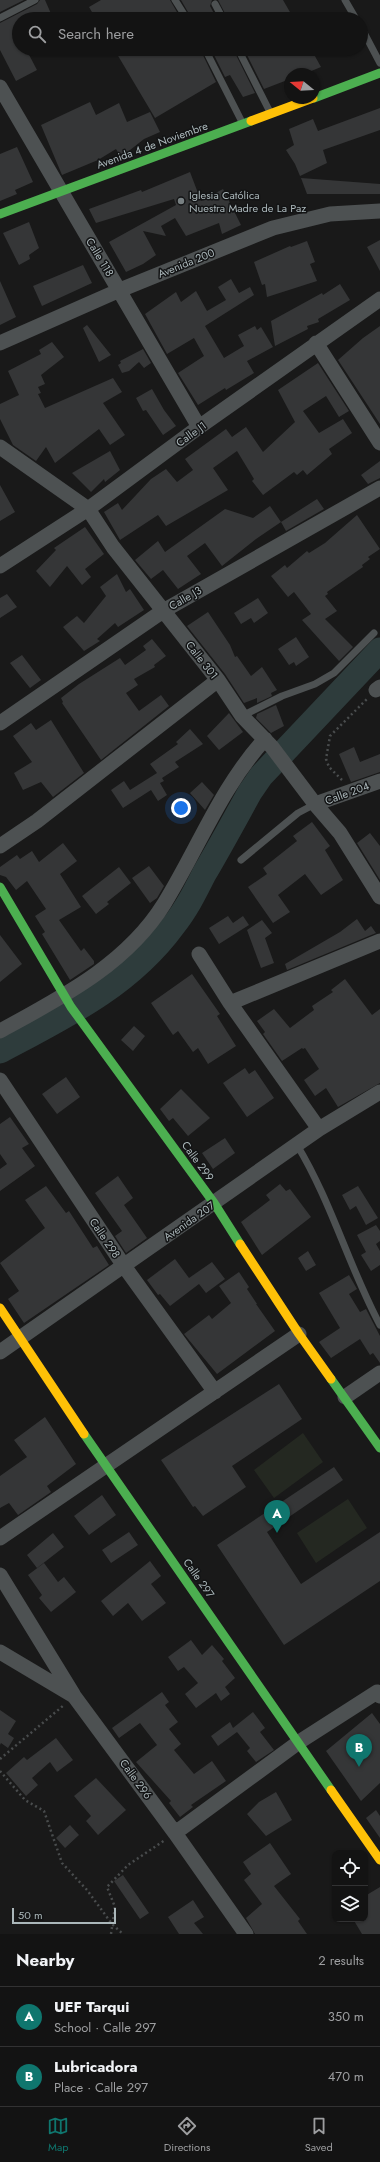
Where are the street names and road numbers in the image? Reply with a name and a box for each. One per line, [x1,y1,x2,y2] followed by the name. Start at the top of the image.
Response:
[94,117,210,173] street label: Avenida 4 de Noviembre
[82,235,118,279] street label: Calle 118
[155,244,217,282] street label: Avenida 200
[172,417,210,451] street label: Calle J1
[166,582,204,614] street label: Calle J3
[182,638,222,682] street label: Calle 301
[323,777,372,808] street label: Calle 204
[178,1138,218,1184] street label: Calle 299
[160,1197,218,1245] street label: Avenida 207
[86,1215,124,1261] street label: Calle 298
[180,1555,219,1601] street label: Calle 297
[116,1756,156,1802] street label: Calle 296

